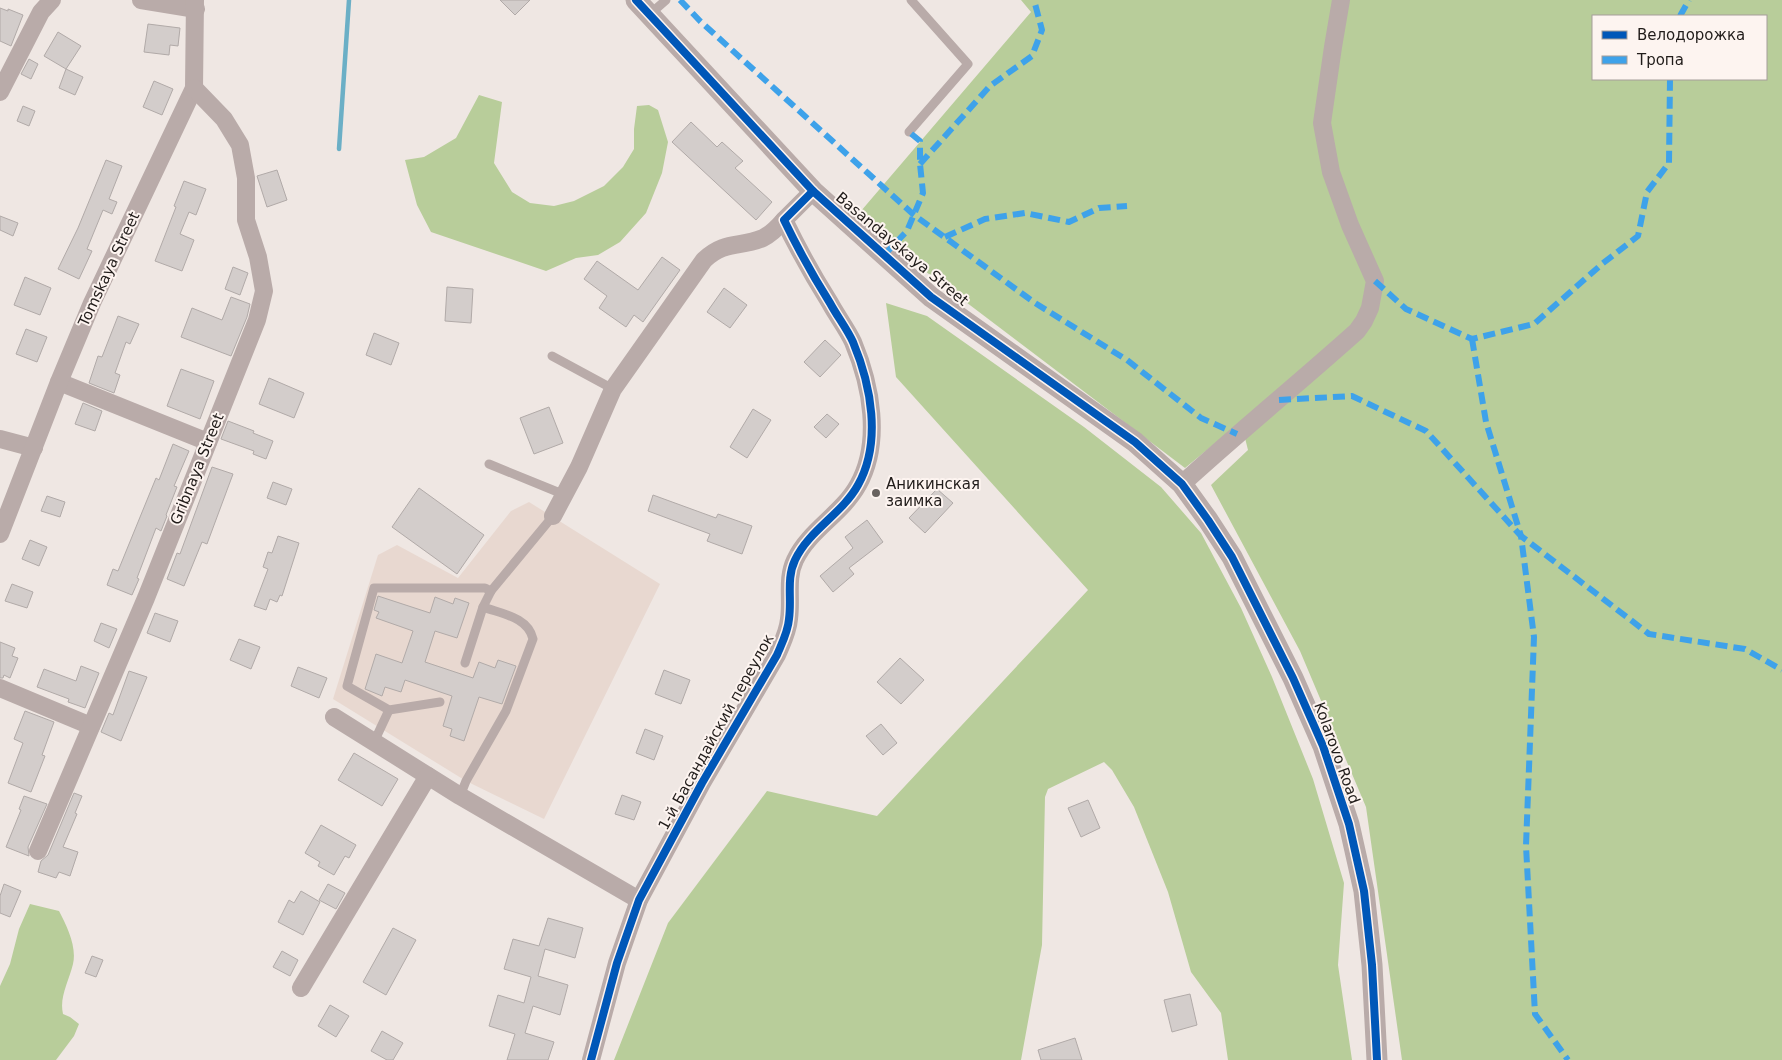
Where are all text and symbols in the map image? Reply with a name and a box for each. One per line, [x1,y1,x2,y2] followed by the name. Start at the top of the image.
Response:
[1592,15,1767,80] legend
[1637,26,1745,44] text: Велодорожка
[1636,51,1684,69] text: Тропа
[832,188,972,310] street label: Basandayskaya Street
[74,209,143,330] street label: Tomskaya Street
[166,411,228,527] street label: Gribnaya Street
[886,475,980,510] place label: Аникинская заимка
[870,487,882,499] marker: Аникинская заимка
[654,631,778,833] street label: 1-й Басандайский переулок
[1310,700,1364,806] street label: Kolarovo Road

